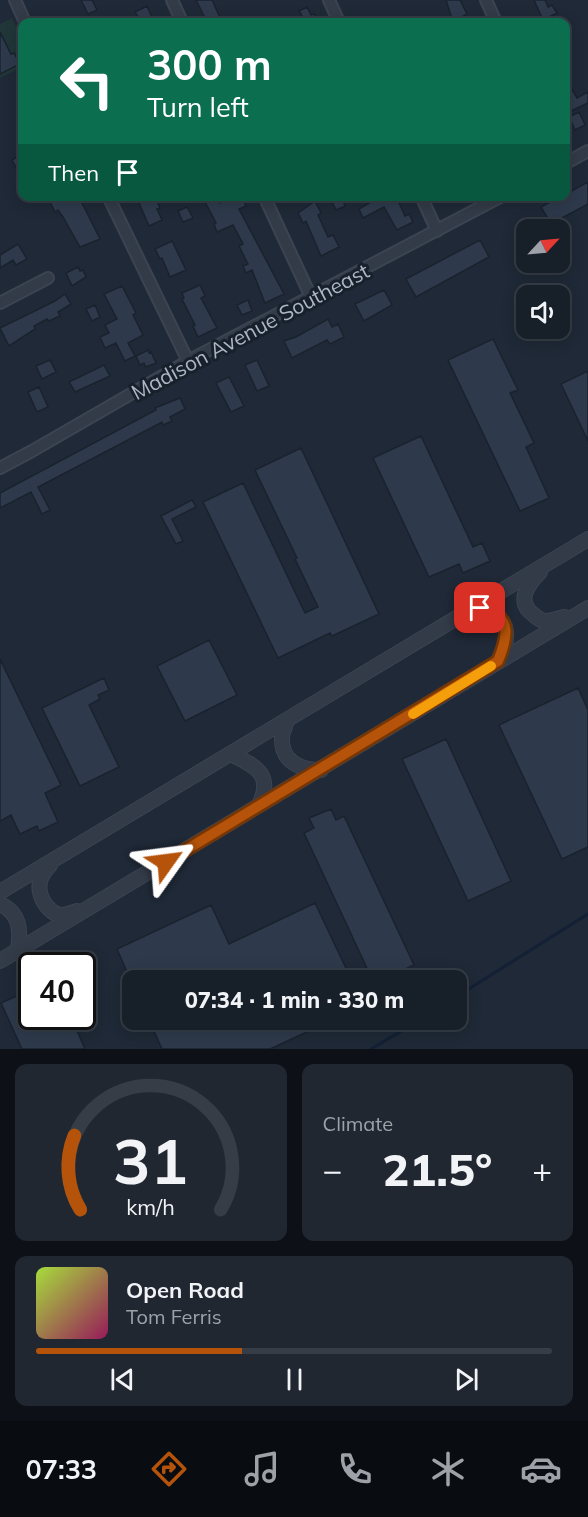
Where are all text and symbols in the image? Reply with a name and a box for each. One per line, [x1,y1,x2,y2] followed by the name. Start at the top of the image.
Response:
[147,38,272,91] text: 300 m
[48,42,126,120] icon: left
[147,90,249,124] text: Turn left
[111,156,144,189] icon: arrive
[48,159,99,187] text: Then
[516,219,570,273] north arrow
[516,219,570,339] map controls
[127,257,373,405] street label: Madison Avenue Southeast
[516,285,570,339] button: sound
[454,582,505,633] pin
[463,591,496,624] icon: arrive
[134,830,198,894] position arrow
[18,952,96,1030] speed limit sign: 40
[185,986,404,1014] text: 07:34 · 1 min · 330 m
[323,1111,393,1136] text: Climate
[113,1121,188,1200] text: 31
[382,1141,492,1197] text: 21.5°
[323,1149,342,1190] text: −
[532,1149,552,1190] text: +
[126,1193,175,1220] text: km/h
[126,1276,244,1304] text: Open Road
[126,1304,222,1329] text: Tom Ferris
[106,1363,139,1396] icon: previous
[278,1363,311,1396] icon: pause
[450,1363,483,1396] icon: next
[148,1448,190,1490] icon: directions
[241,1448,283,1490] icon: music
[334,1448,376,1490] icon: phone
[427,1448,469,1490] icon: climate
[520,1448,562,1490] icon: car
[26,1452,97,1486] text: 07:33

